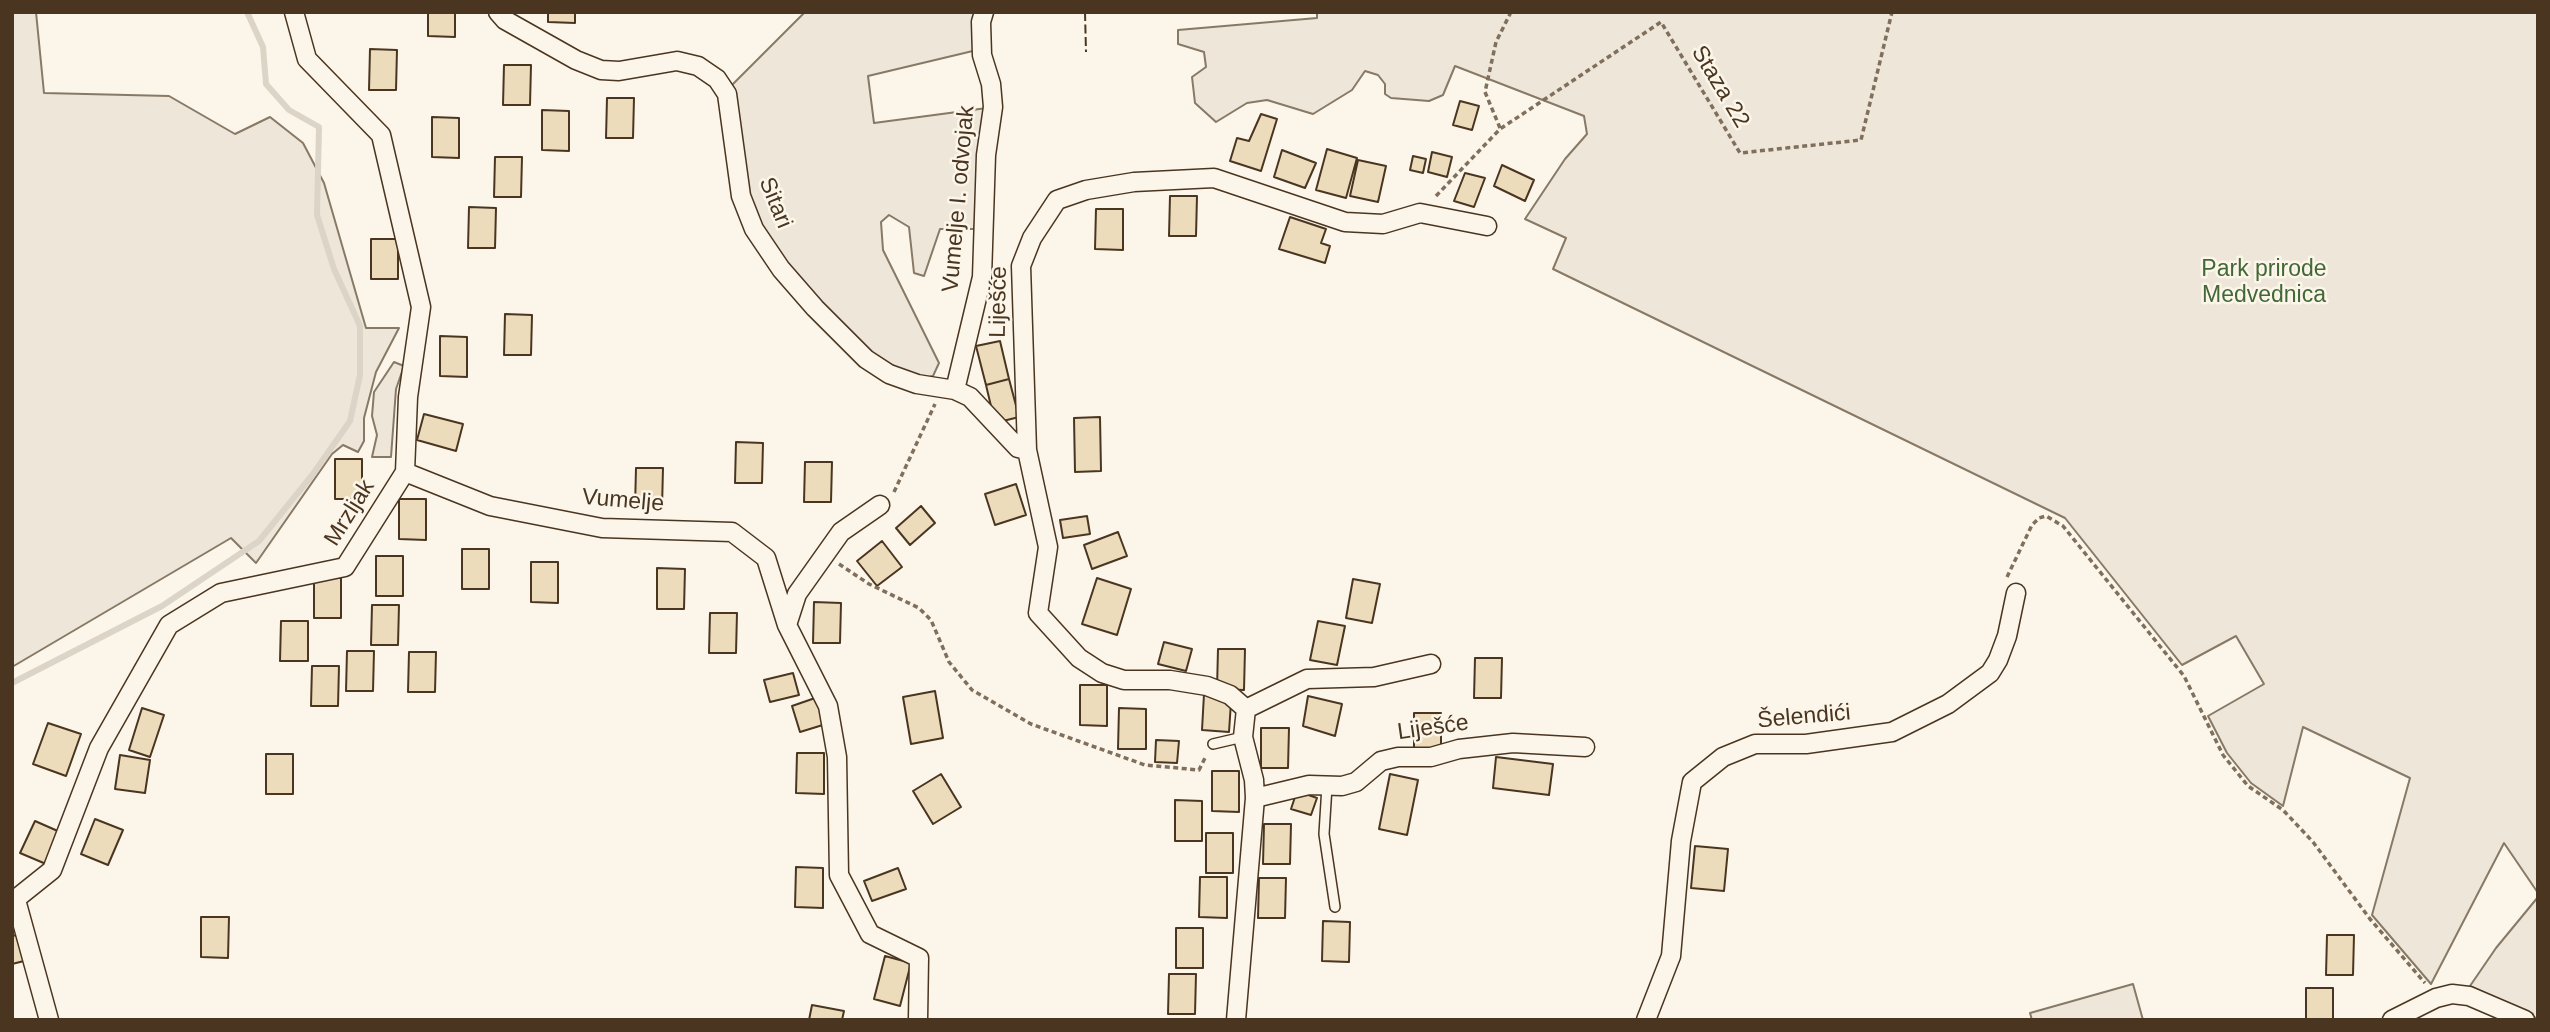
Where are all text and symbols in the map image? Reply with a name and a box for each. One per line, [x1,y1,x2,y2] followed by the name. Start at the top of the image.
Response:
[1685,41,1755,133] street label: Staza 22
[937,105,981,293] street label: Vumelje I. odvojak
[752,174,798,232] street label: Sitari
[2201,256,2327,310] park label: Park prirode Medvednica
[985,266,1013,338] street label: Liješće
[319,475,381,551] street label: Mrzljak
[581,484,665,518] street label: Vumelje
[1756,699,1852,735] street label: Šelendići
[1396,709,1470,747] street label: Liješće

